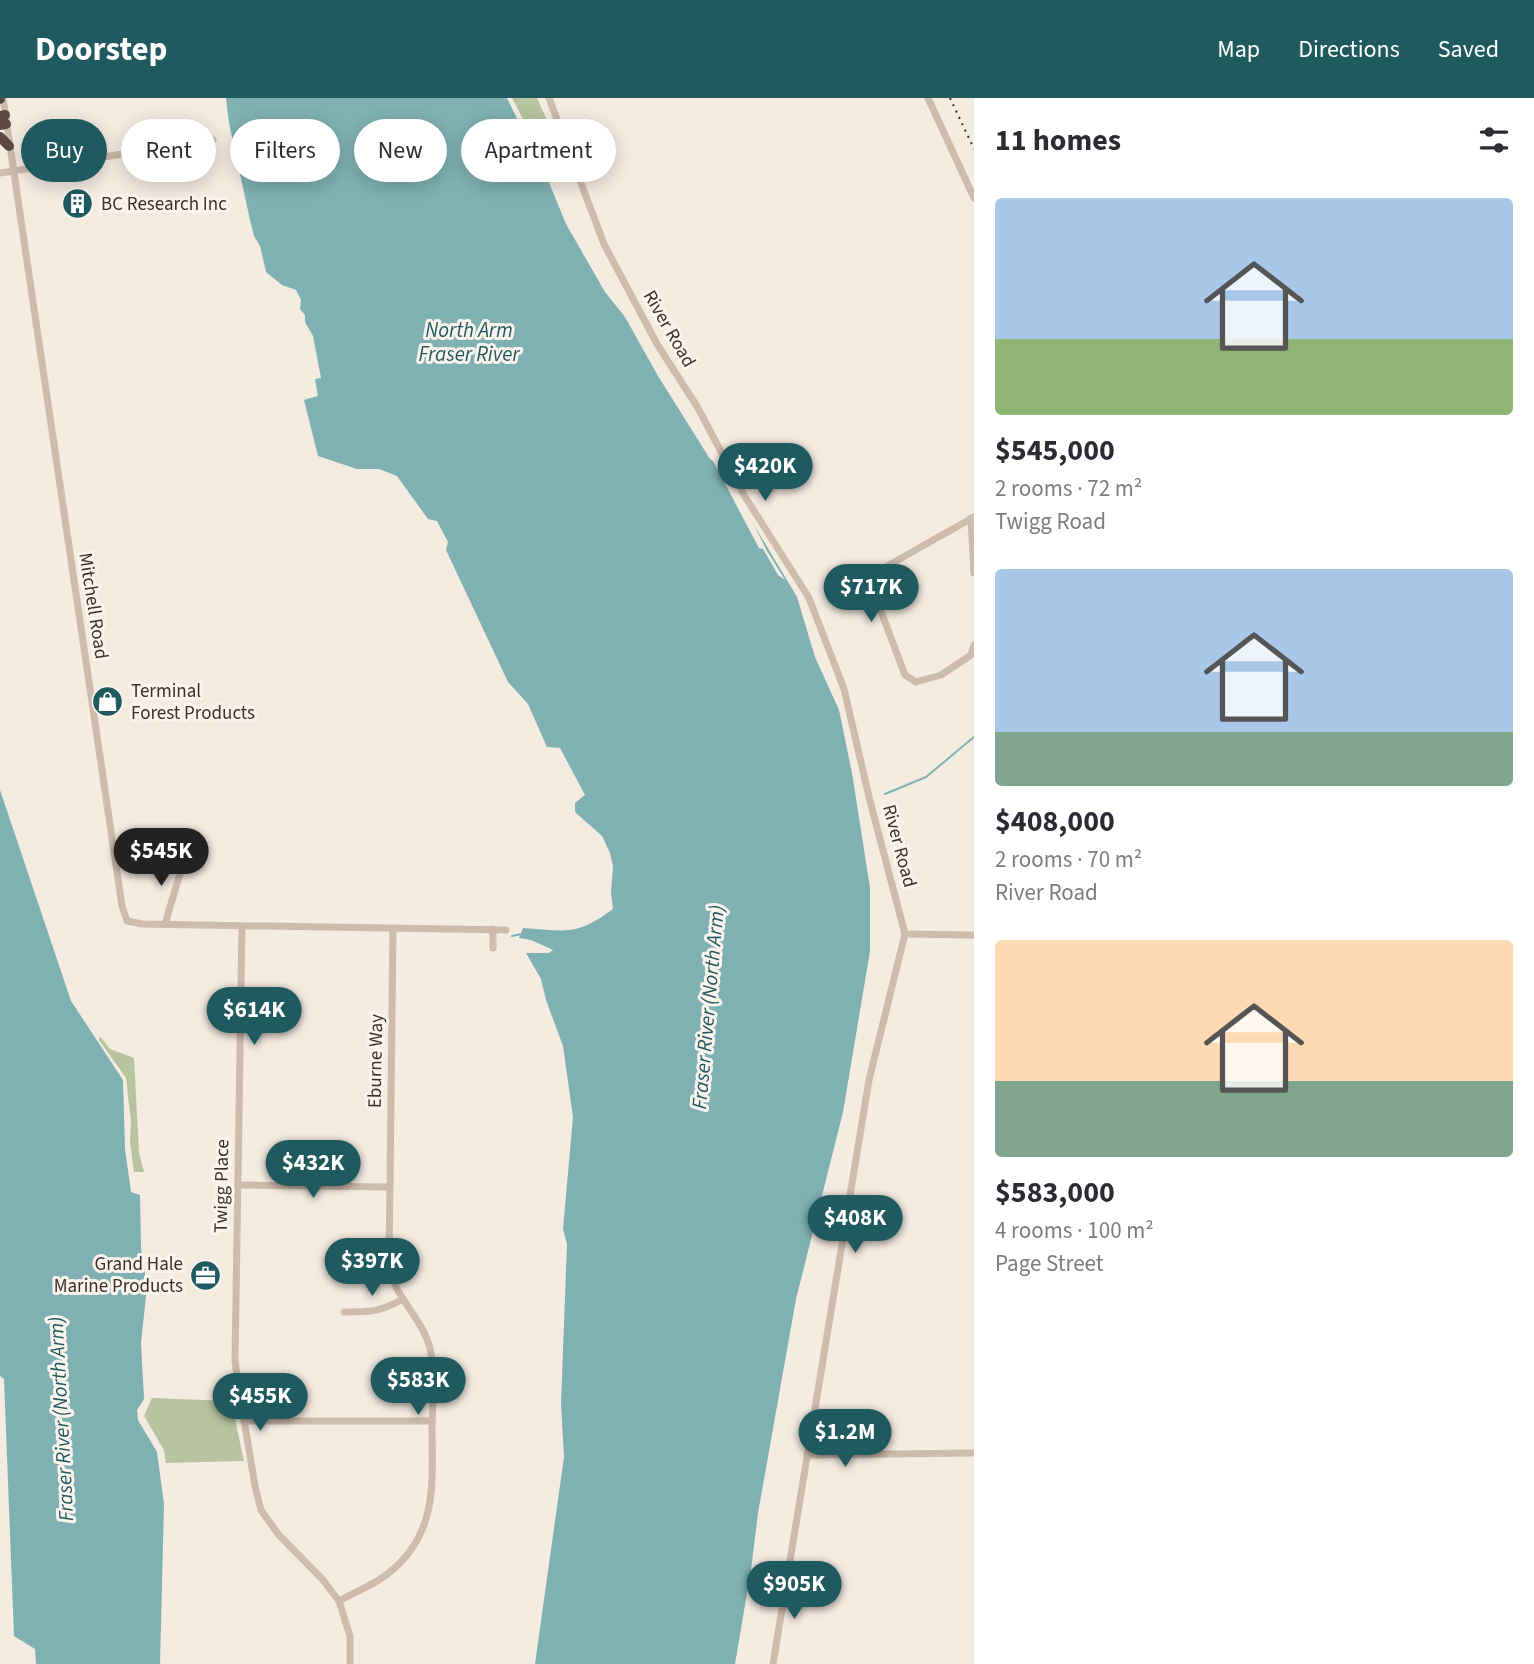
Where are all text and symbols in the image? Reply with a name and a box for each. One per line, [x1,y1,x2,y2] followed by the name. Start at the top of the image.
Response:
[35,26,167,73] text: Doorstep
[1217,32,1260,67] text: Map
[1298,32,1400,67] text: Directions
[1438,32,1499,67] text: Saved
[21,119,107,182] chip: Buy
[121,119,216,182] chip: Rent
[230,119,340,182] chip: Filters
[354,119,447,182] chip: New
[461,119,616,182] chip: Apartment
[995,119,1121,162] text: 11 homes
[1475,121,1513,159] icon: filters
[61,187,95,221] building icon: BC Research Inc
[101,191,227,218] place label: BC Research Inc
[1191,243,1317,369] icon: home
[636,285,702,373] street label: River Road
[419,315,520,369] water label: North Arm Fraser River
[995,429,1115,472] text: $545,000
[716,444,814,503] pin: $420K
[734,449,796,482] text: $420K
[995,472,1142,505] text: 2 rooms · 72 m²
[995,505,1106,538] text: Twigg Road
[71,551,115,661] street label: Mitchell Road
[822,564,920,624] pin: $717K
[840,570,902,603] text: $717K
[1191,614,1317,740] icon: home
[131,678,255,727] place label: Terminal Forest Products
[91,685,125,719] shop icon: Terminal Forest Products
[995,800,1115,843] text: $408,000
[875,802,923,890] street label: River Road
[112,828,210,888] pin: $545K
[130,834,192,867] text: $545K
[995,843,1142,876] text: 2 rooms · 70 m²
[995,876,1098,909] text: River Road
[684,904,732,1110] water label: Fraser River (North Arm)
[1191,985,1317,1111] icon: home
[205,988,303,1047] pin: $614K
[223,993,285,1026] text: $614K
[362,1014,390,1108] street label: Eburne Way
[208,1139,236,1233] street label: Twigg Place
[264,1140,362,1200] pin: $432K
[282,1146,344,1179] text: $432K
[995,1171,1115,1214] text: $583,000
[806,1196,904,1255] pin: $408K
[824,1201,886,1234] text: $408K
[995,1214,1154,1247] text: 4 rooms · 100 m²
[323,1238,421,1298] pin: $397K
[341,1244,403,1277] text: $397K
[995,1247,1104,1280] text: Page Street
[54,1251,183,1300] place label: Grand Hale Marine Products
[189,1258,223,1292] office icon: Grand Hale Marine Products
[41,1316,81,1522] water label: Fraser River (North Arm)
[369,1358,467,1417] pin: $583K
[387,1363,449,1396] text: $583K
[211,1374,309,1433] pin: $455K
[229,1379,291,1412] text: $455K
[796,1410,894,1469] pin: $1.2M
[815,1415,875,1448] text: $1.2M
[745,1562,843,1621] pin: $905K
[763,1567,825,1600] text: $905K

